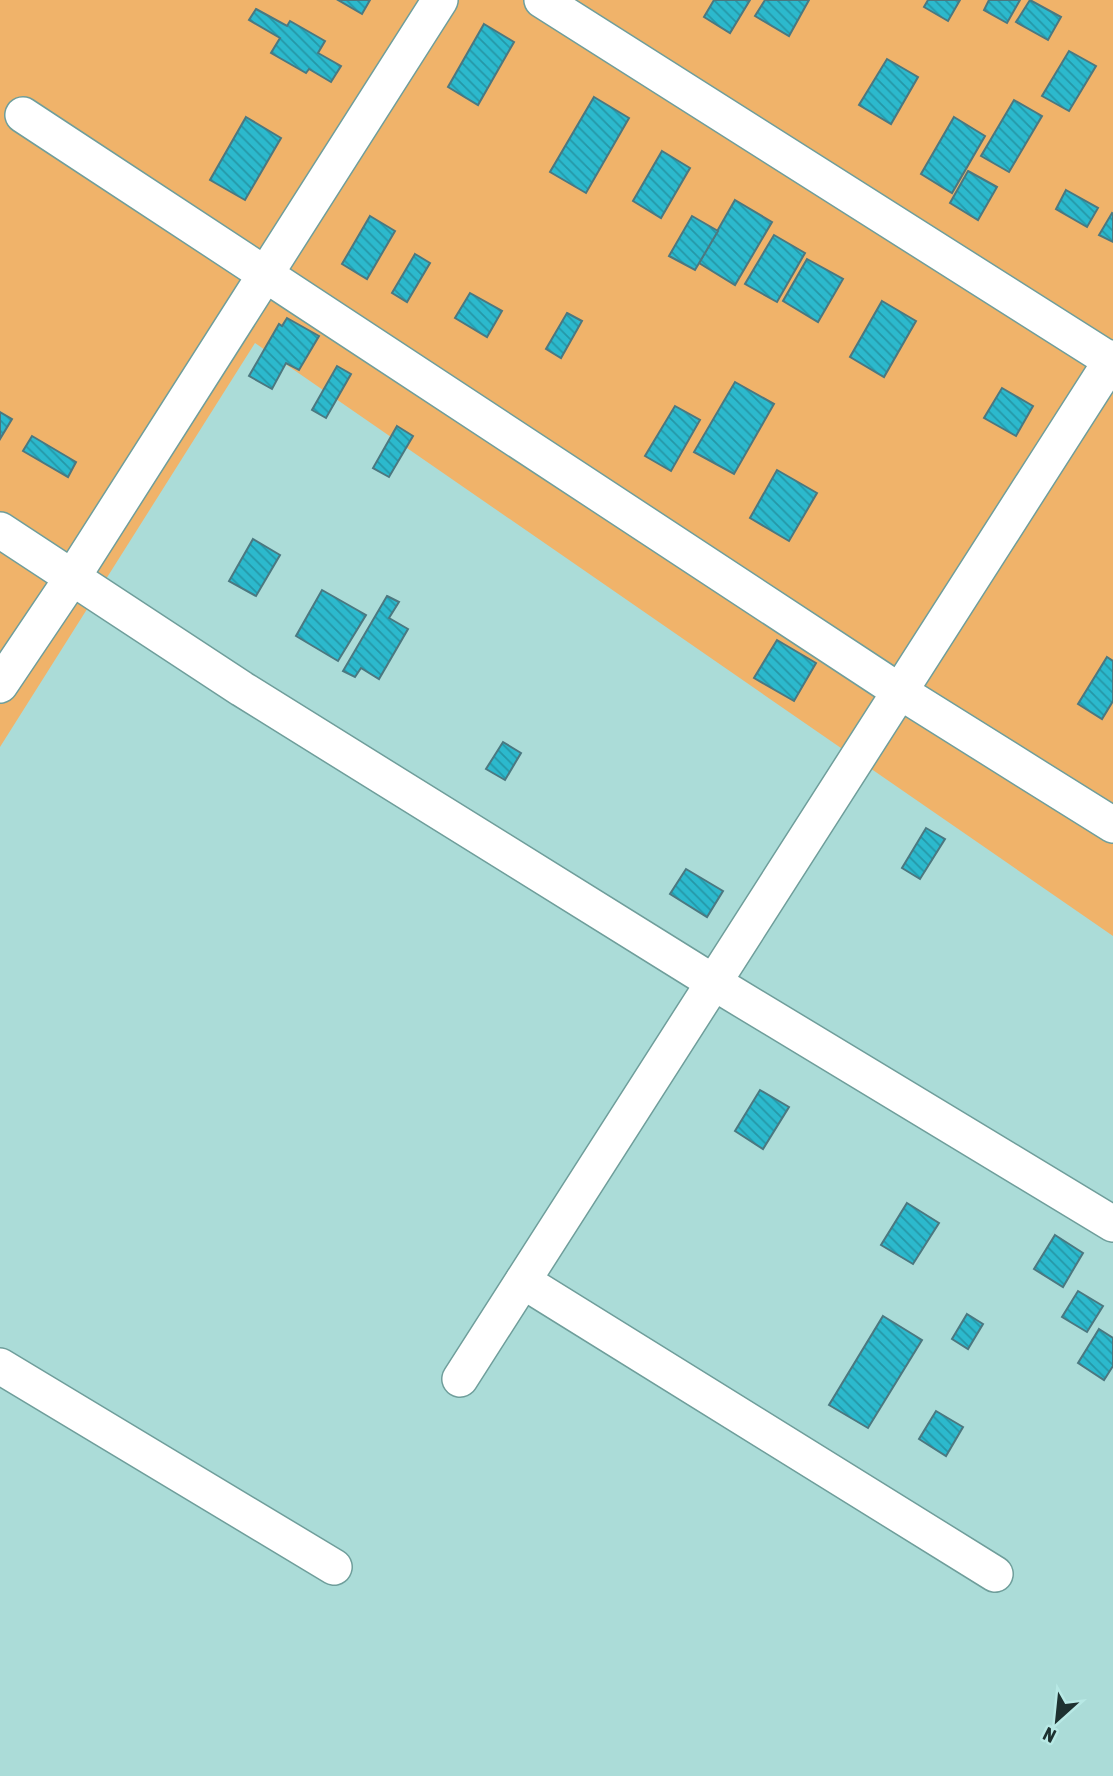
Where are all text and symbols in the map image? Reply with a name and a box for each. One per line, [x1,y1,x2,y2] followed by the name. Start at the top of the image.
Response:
[1022,1685,1092,1755] north arrow
[1039,1723,1059,1747] text: N

